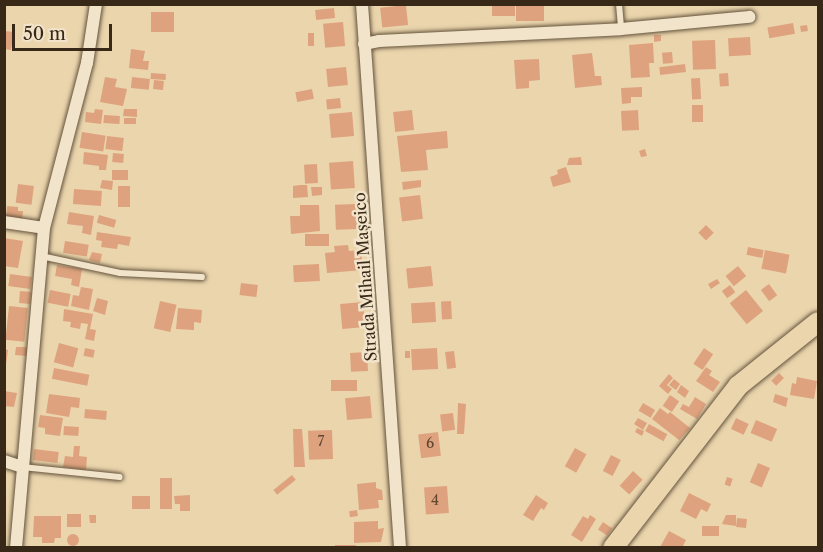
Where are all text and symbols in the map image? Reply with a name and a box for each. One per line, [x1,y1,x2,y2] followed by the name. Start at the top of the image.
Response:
[15,12,116,50] scale bar
[23,23,66,45] text: 50 m
[350,192,380,362] street label: Strada Mihail Mașeico
[318,433,324,449] house number: 7
[426,435,434,451] house number: 6
[431,492,439,508] house number: 4

